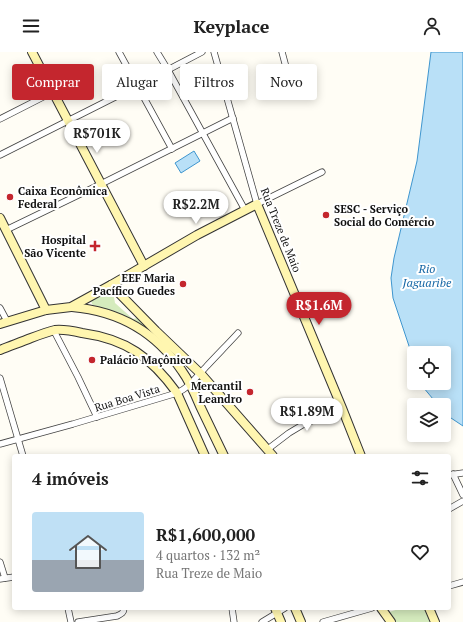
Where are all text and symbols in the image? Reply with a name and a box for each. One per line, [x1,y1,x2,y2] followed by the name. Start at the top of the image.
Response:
[194,14,269,38] text: Keyplace
[20,15,42,37] icon: menu
[421,15,443,37] icon: person
[12,64,94,100] chip: Comprar
[102,64,172,100] chip: Alugar
[180,64,248,100] chip: Filtros
[256,64,317,100] chip: Novo
[64,120,130,154] pin: R$701K
[73,124,121,142] text: R$701K
[18,184,107,211] place label: Caixa Econômica Federal
[258,186,304,274] street label: Rua Treze de Maio
[163,191,229,225] pin: R$2.2M
[5,192,15,202] marker: Caixa Econômica Federal
[172,195,220,213] text: R$2.2M
[334,202,435,229] place label: SESC - Serviço Social do Comércio
[321,210,331,220] marker: SESC - Serviço Social do Comércio
[24,233,86,260] place label: Hospital São Vicente
[89,240,101,252] marker: Hospital São Vicente
[402,261,452,290] water label: Rio Jaguaribe
[93,271,175,298] place label: EEF Maria Pacífico Guedes
[178,279,188,289] marker: EEF Maria Pacífico Guedes
[286,292,352,326] pin: R$1.6M
[295,296,343,314] text: R$1.6M
[407,346,451,442] map controls
[407,346,451,390] button: locate
[100,353,192,367] place label: Palácio Maçônico
[87,355,97,365] marker: Palácio Maçônico
[191,379,242,406] place label: Mercantil Leandro
[93,381,162,415] street label: Rua Boa Vista
[245,387,255,397] marker: Mercantil Leandro
[270,398,344,432] pin: R$1.89M
[407,398,451,442] button: layers
[280,402,334,420] text: R$1.89M
[32,467,109,490] text: 4 imóveis
[409,467,431,489] icon: filters
[156,523,255,546] text: R$1,600,000
[64,528,112,576] icon: home
[409,541,431,563] icon: heart
[156,546,260,564] text: 4 quartos · 132 m²
[156,564,262,582] text: Rua Treze de Maio

